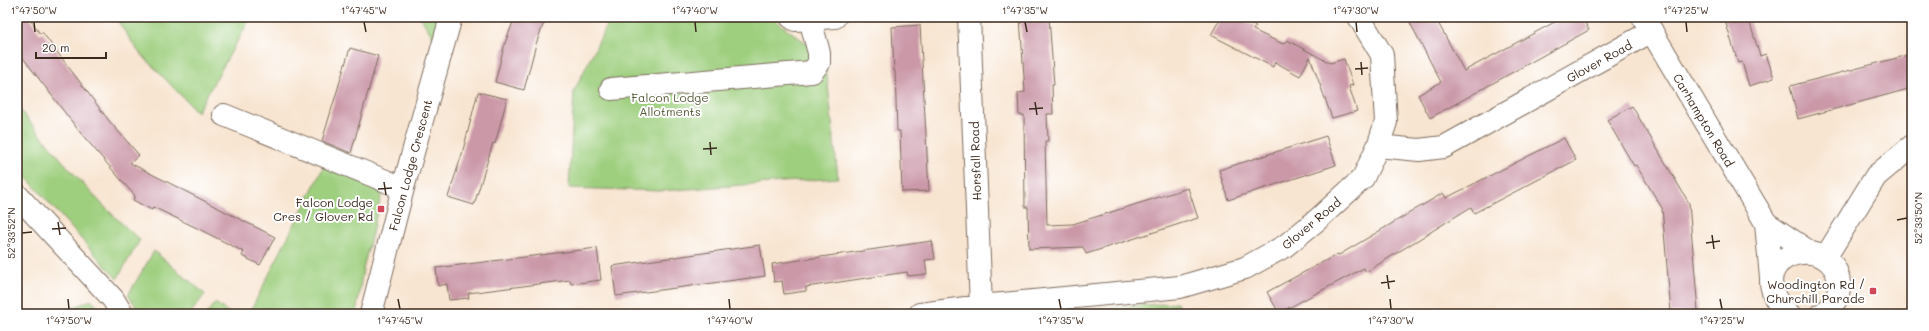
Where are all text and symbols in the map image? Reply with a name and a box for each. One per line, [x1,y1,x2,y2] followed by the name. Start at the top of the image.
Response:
[11,3,57,17] text: 1°47'50"W
[341,3,387,17] text: 1°47'45"W
[672,3,718,17] text: 1°47'40"W
[1002,3,1048,17] text: 1°47'35"W
[1333,3,1379,17] text: 1°47'30"W
[1663,3,1709,17] text: 1°47'25"W
[36,34,106,60] scale bar
[1563,36,1635,86] street label: Glover Road
[42,39,70,55] text: 20 m
[1670,70,1738,170] street label: Carhampton Road
[631,89,709,119] park label: Falcon Lodge Allotments
[385,98,435,232] street label: Falcon Lodge Crescent
[966,121,984,201] street label: Horsfall Road
[1911,192,1925,244] text: 52°33'50"N
[1278,193,1344,252] street label: Glover Road
[273,194,373,224] place label: Falcon Lodge Cres / Glover Rd
[376,204,386,214] marker: Falcon Lodge Cres / Glover Rd
[4,207,18,259] text: 52°33'52"N
[1766,276,1865,306] place label: Woodington Rd / Churchill Parade
[1868,286,1878,296] marker: Woodington Rd / Churchill Parade
[46,313,92,327] text: 1°47'50"W
[377,313,423,327] text: 1°47'45"W
[707,313,753,327] text: 1°47'40"W
[1038,313,1084,327] text: 1°47'35"W
[1368,313,1414,327] text: 1°47'30"W
[1699,313,1745,327] text: 1°47'25"W

